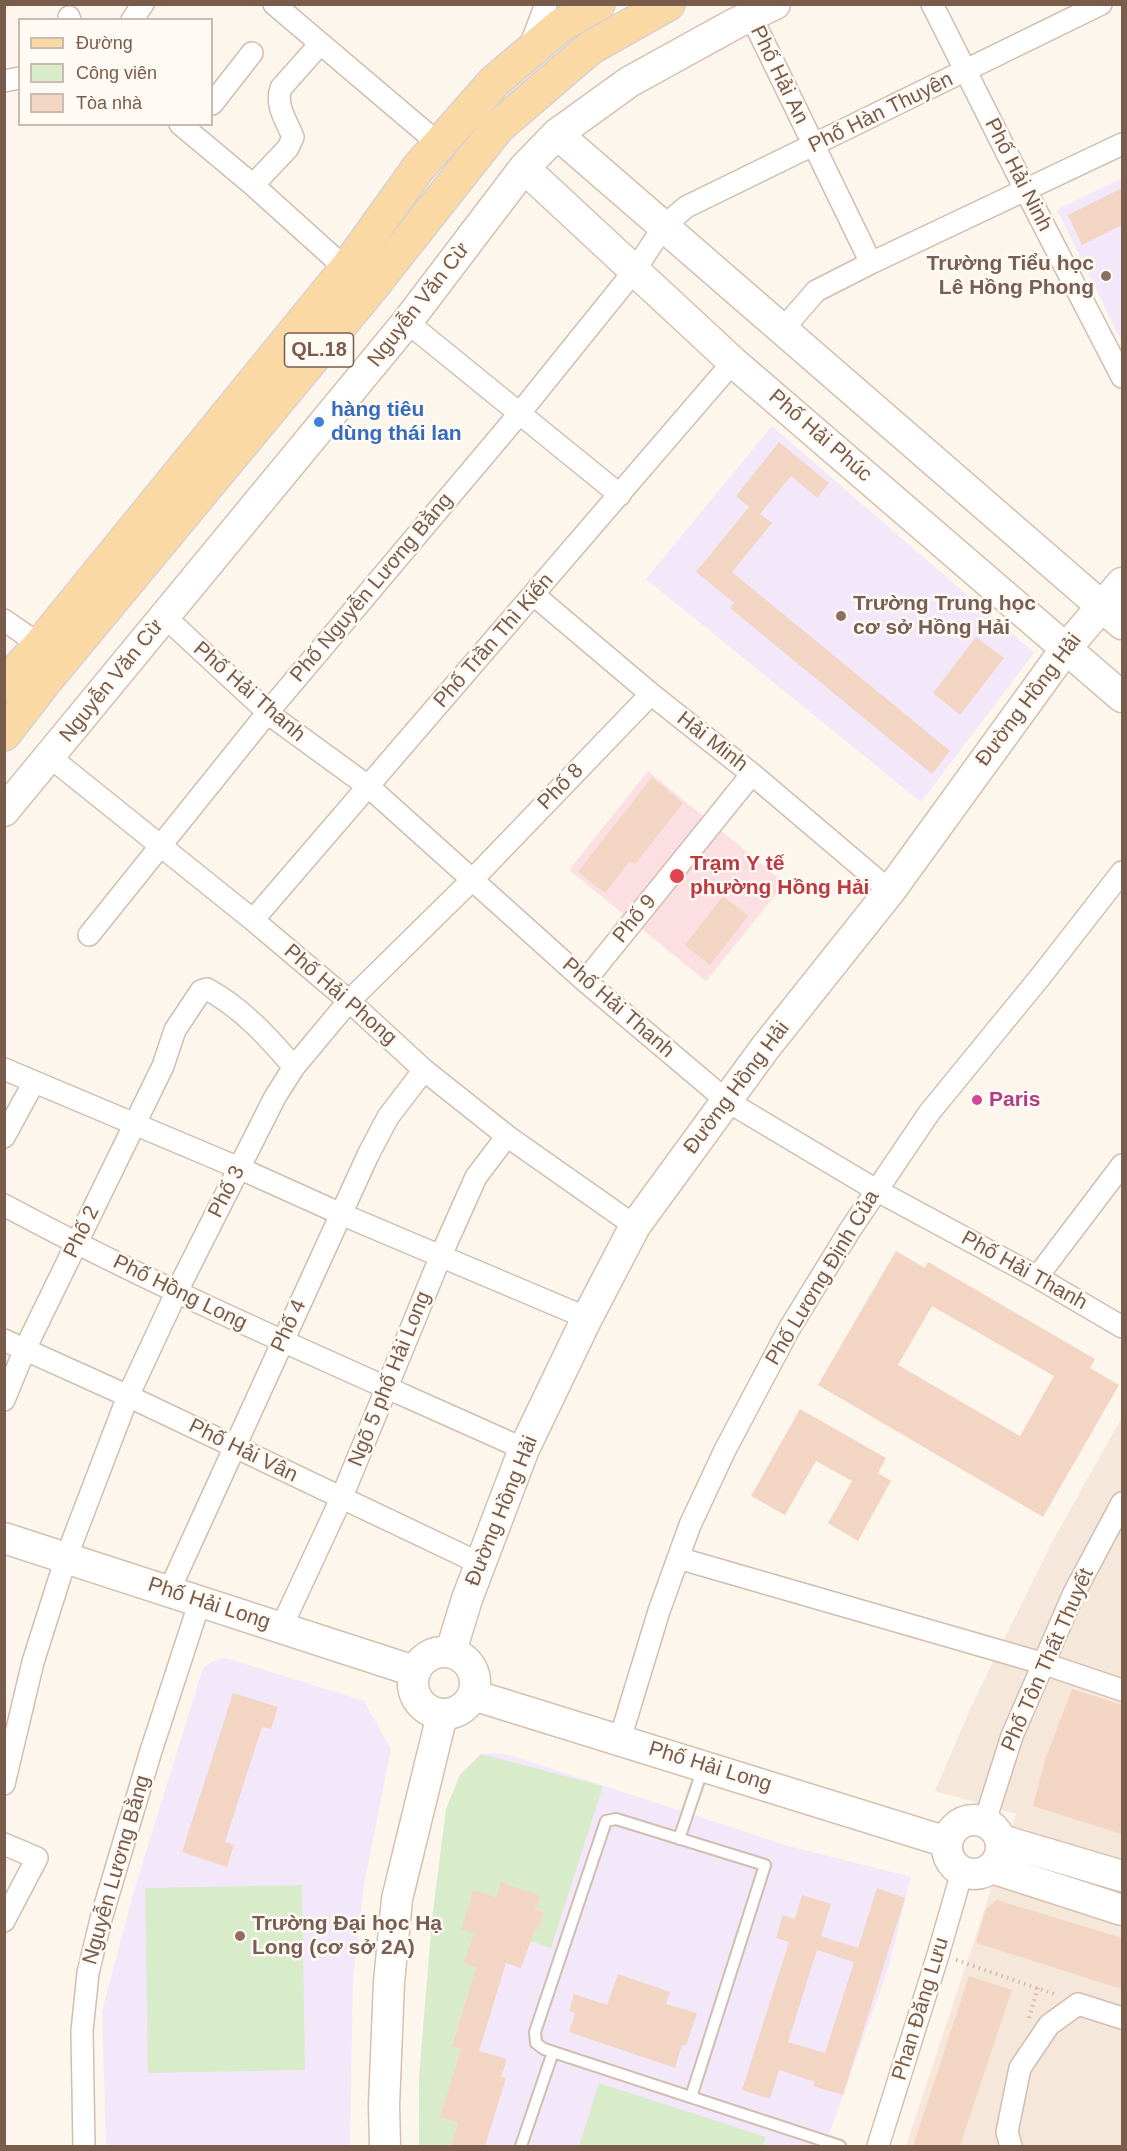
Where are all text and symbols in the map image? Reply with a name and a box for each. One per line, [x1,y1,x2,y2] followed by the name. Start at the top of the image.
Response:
[18,18,213,126] legend
[744,22,814,128] street label: Phố Hải An
[76,33,133,53] text: Đường
[76,63,157,83] text: Công viên
[805,67,957,159] street label: Phố Hàn Thuyên
[76,93,142,113] text: Tòa nhà
[979,114,1057,236] street label: Phố Hải Ninh
[363,238,475,372] street label: Nguyễn Văn Cừ
[927,251,1094,301] place label: Trường Tiểu học Lê Hồng Phong
[1099,269,1113,283] marker: Trường Tiểu học Lê Hồng Phong
[284,333,354,367] road number: QL.18
[763,384,877,488] street label: Phố Hải Phúc
[331,397,462,447] place label: hàng tiêu dùng thái lan
[312,415,326,429] marker: hàng tiêu dùng thái lan
[285,488,459,688] street label: Phố Nguyễn Lương Bằng
[429,569,559,713] street label: Phố Trần Thì Kiến
[853,591,1036,641] place label: Trường Trung học cơ sở Hồng Hải
[834,609,848,623] marker: Trường Trung học cơ sở Hồng Hải
[55,615,169,747] street label: Nguyễn Văn Cừ
[971,629,1087,771] street label: Đường Hồng Hải
[188,637,310,747] street label: Phố Hải Thanh
[672,707,752,777] street label: Hải Minh
[533,759,589,815] street label: Phố 8
[690,851,869,901] place label: Trạm Y tế phường Hồng Hải
[668,867,686,885] marker: Trạm Y tế phường Hồng Hải
[608,890,662,948] street label: Phố 9
[278,939,402,1051] street label: Phố Hải Phong
[557,953,679,1063] street label: Phố Hải Thanh
[679,1017,795,1159] street label: Đường Hồng Hải
[989,1087,1040,1113] place label: Paris
[970,1093,984,1107] marker: Paris
[203,1162,251,1222] street label: Phố 3
[761,1186,885,1370] street label: Phố Lương Định Của
[59,1202,105,1262] street label: Phố 2
[957,1226,1091,1316] street label: Phố Hải Thanh
[109,1250,251,1336] street label: Phố Hồng Long
[343,1288,437,1470] street label: Ngõ 5 phố Hải Long
[266,1296,312,1356] street label: Phố 4
[184,1414,302,1488] street label: Phố Hải Vân
[460,1432,544,1590] street label: Đường Hồng Hải
[996,1565,1100,1755] street label: Phố Tôn Thất Thuyết
[145,1572,273,1636] street label: Phố Hải Long
[645,1736,775,1798] street label: Phố Hải Long
[78,1772,156,1968] street label: Nguyễn Lương Bằng
[252,1911,442,1961] place label: Trường Đại học Hạ Long (cơ sở 2A)
[233,1929,247,1943] marker: Trường Đại học Hạ Long (cơ sở 2A)
[887,1934,955,2084] street label: Phan Đăng Lưu

